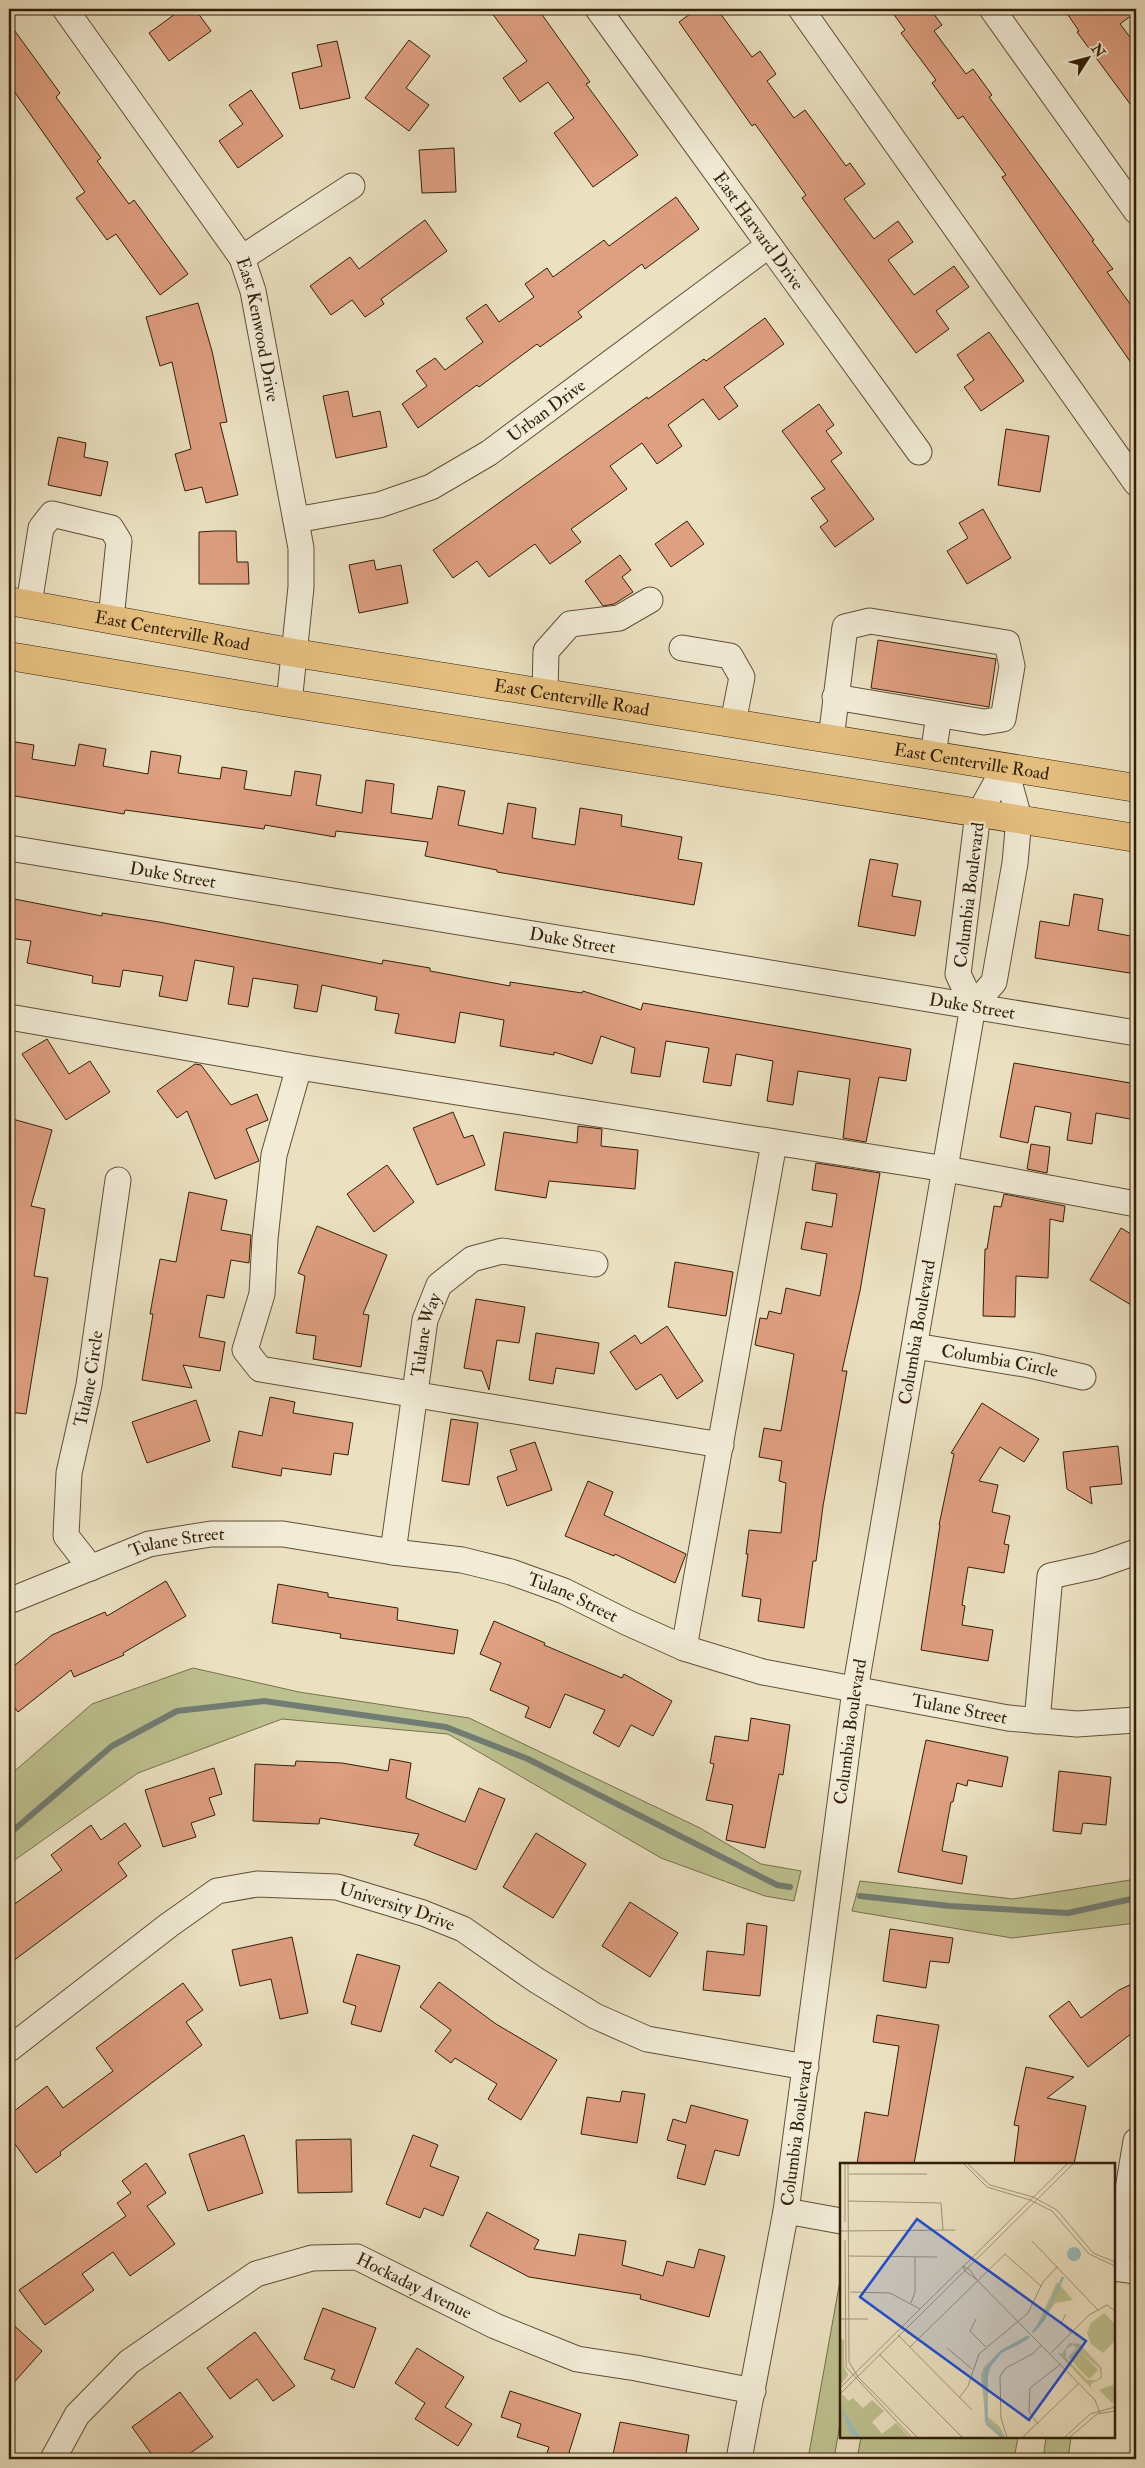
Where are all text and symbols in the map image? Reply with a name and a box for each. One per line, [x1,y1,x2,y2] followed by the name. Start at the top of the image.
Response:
[1062,32,1112,82] north arrow
[1087,40,1109,61] text: N
[708,167,809,295] street label: East Harvard Drive
[231,254,285,404] street label: East Kenwood Drive
[503,374,591,447] street label: Urban Drive
[93,606,252,657] street label: East Centerville Road
[492,674,651,722] street label: East Centerville Road
[892,738,1051,786] street label: East Centerville Road
[949,821,990,969] street label: Columbia Boulevard
[128,857,218,894] street label: Duke Street
[528,923,617,959] street label: Duke Street
[927,988,1017,1025] street label: Duke Street
[893,1258,941,1407] street label: Columbia Boulevard
[406,1288,447,1378] street label: Tulane Way
[69,1329,109,1429] street label: Tulane Circle
[940,1340,1061,1383] street label: Columbia Circle
[126,1523,225,1563] street label: Tulane Street
[524,1568,622,1628] street label: Tulane Street
[829,1657,872,1806] street label: Columbia Boulevard
[910,1689,1009,1730] street label: Tulane Street
[336,1877,458,1937] street label: University Drive
[776,2059,818,2207] street label: Columbia Boulevard
[840,2163,1115,2438] inset map
[352,2247,476,2325] street label: Hockaday Avenue

